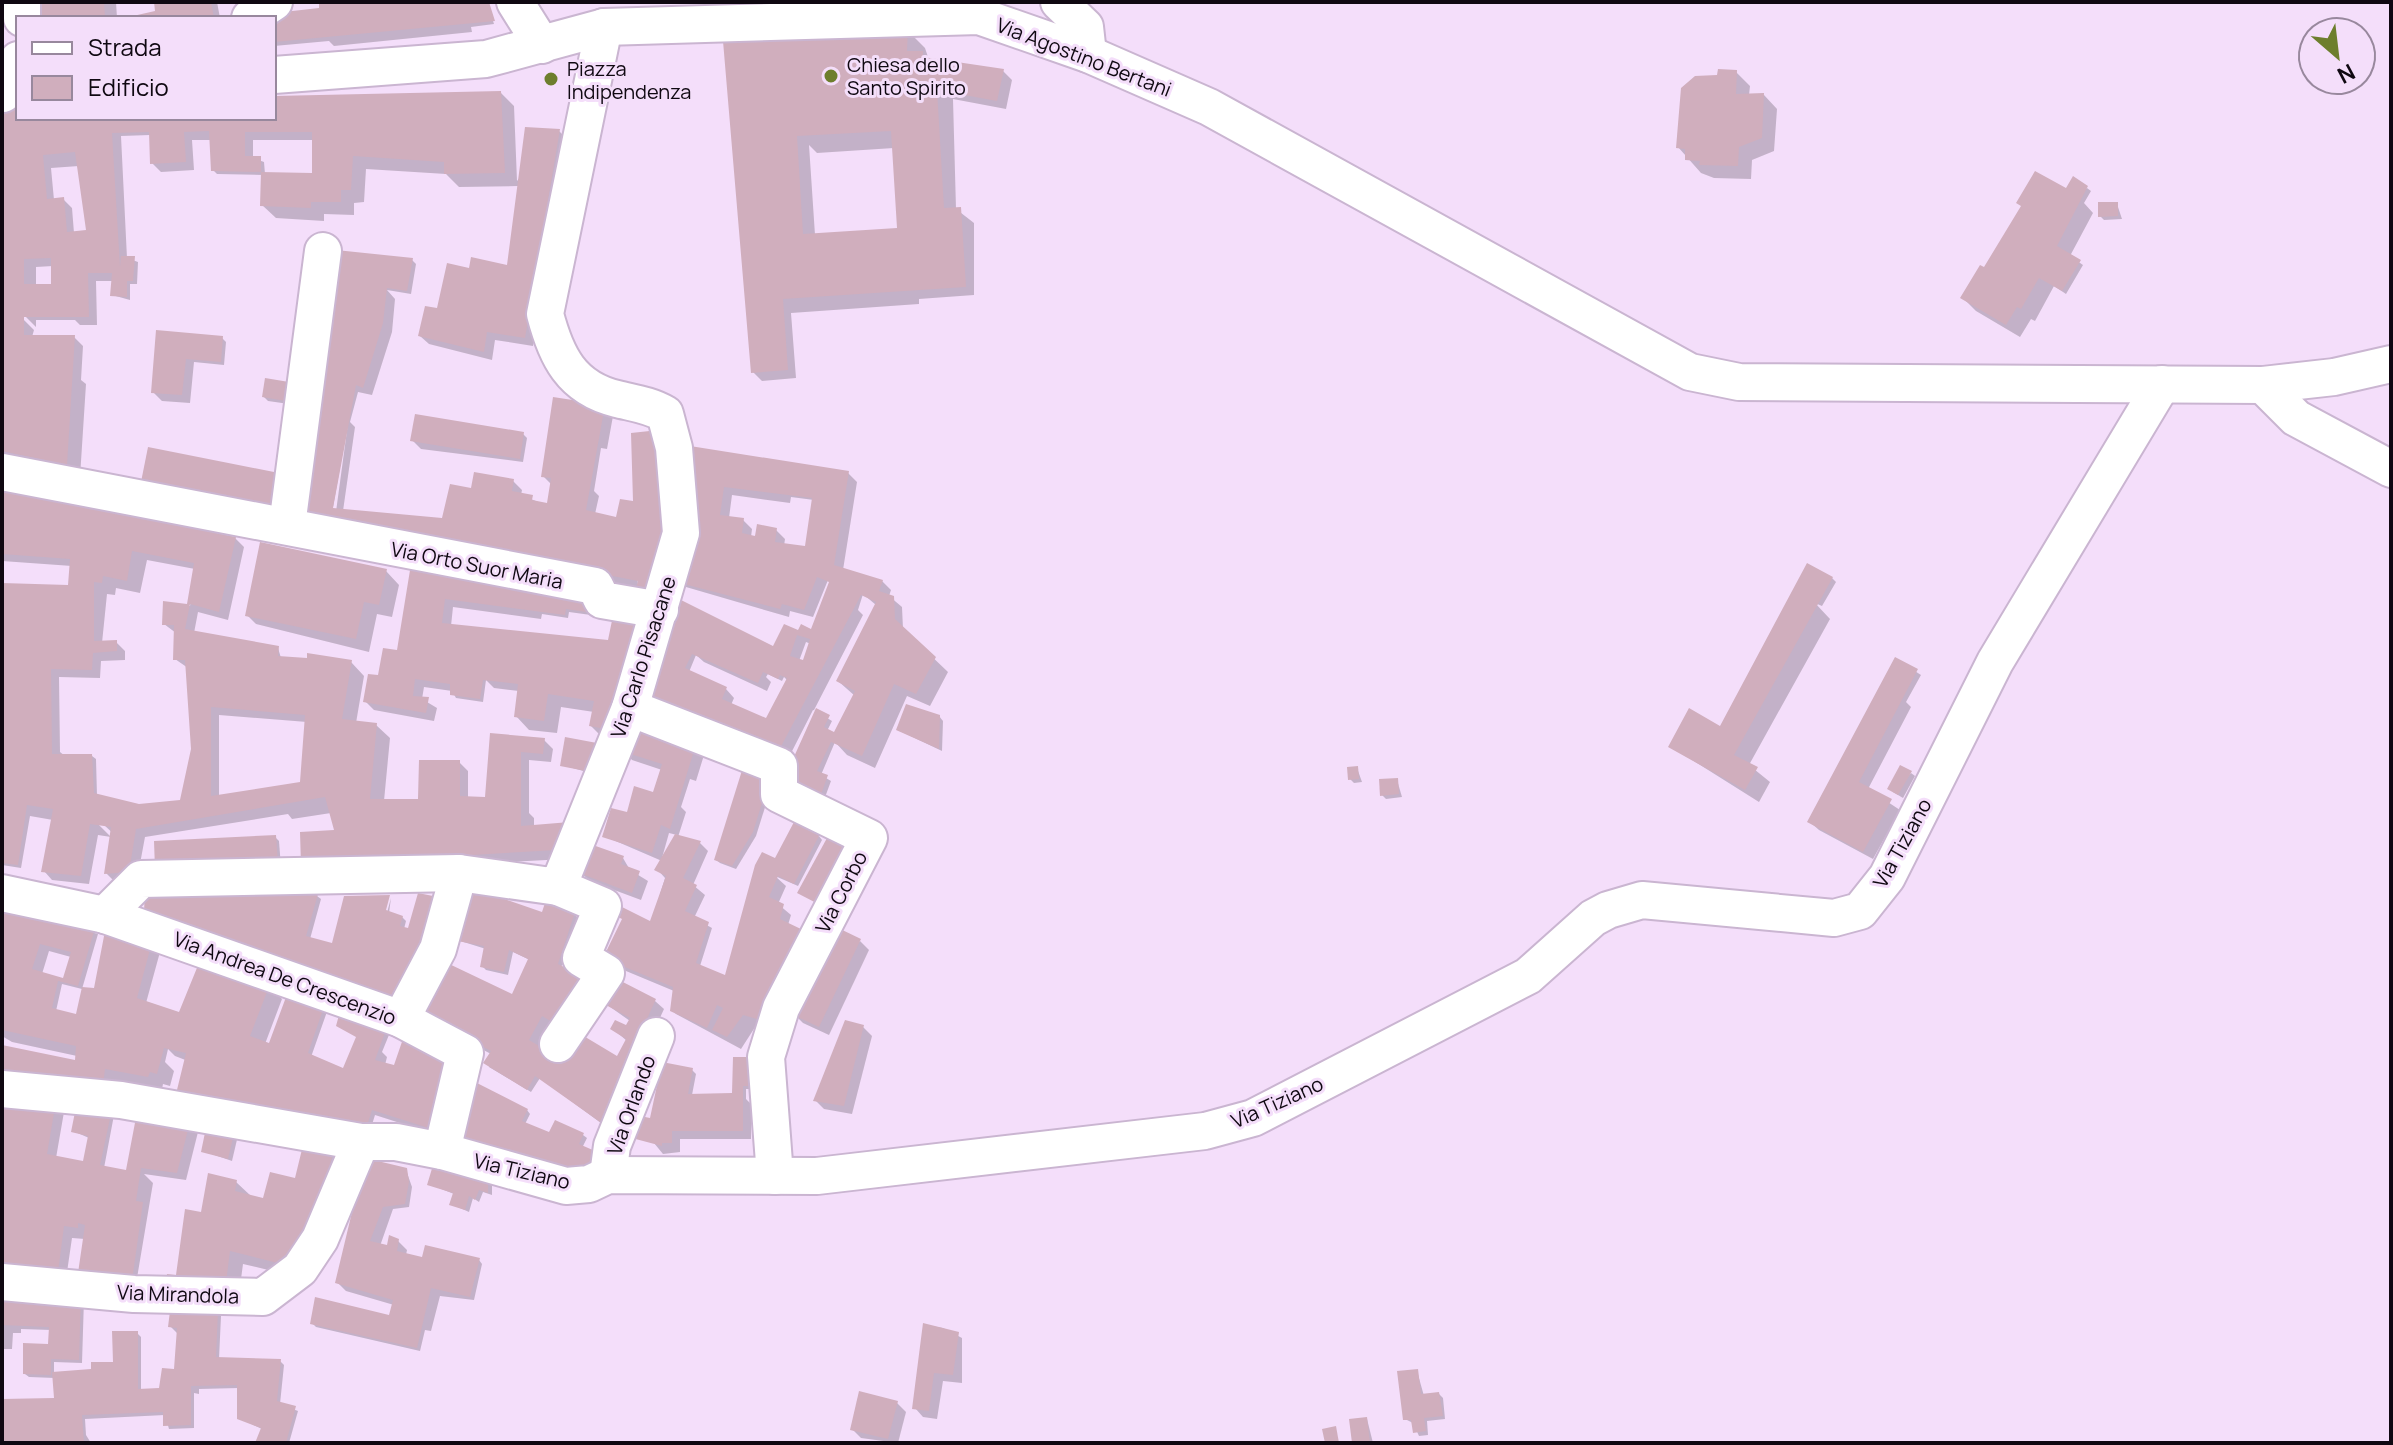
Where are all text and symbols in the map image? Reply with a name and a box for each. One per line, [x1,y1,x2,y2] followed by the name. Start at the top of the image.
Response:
[993,11,1175,103] street label: Via Agostino Bertani
[16,16,276,120] legend
[2297,16,2377,96] north arrow
[88,30,161,63] text: Strada
[847,51,966,101] place label: Chiesa dello Santo Spirito
[567,55,691,105] place label: Piazza Indipendenza
[2332,57,2360,91] text: N
[822,67,840,85] marker: Chiesa dello Santo Spirito
[88,70,169,103] text: Edificio
[542,70,560,88] marker: Piazza Indipendenza
[389,535,565,595] street label: Via Orto Suor Maria
[604,573,682,741] street label: Via Carlo Pisacane
[1866,793,1938,892] street label: Via Tiziano
[809,846,873,938] street label: Via Corbo
[170,925,400,1031] street label: Via Andrea De Crescenzio
[600,1051,662,1159] street label: Via Orlando
[1227,1070,1327,1134] street label: Via Tiziano
[471,1147,573,1195] street label: Via Tiziano
[117,1278,239,1310] street label: Via Mirandola

